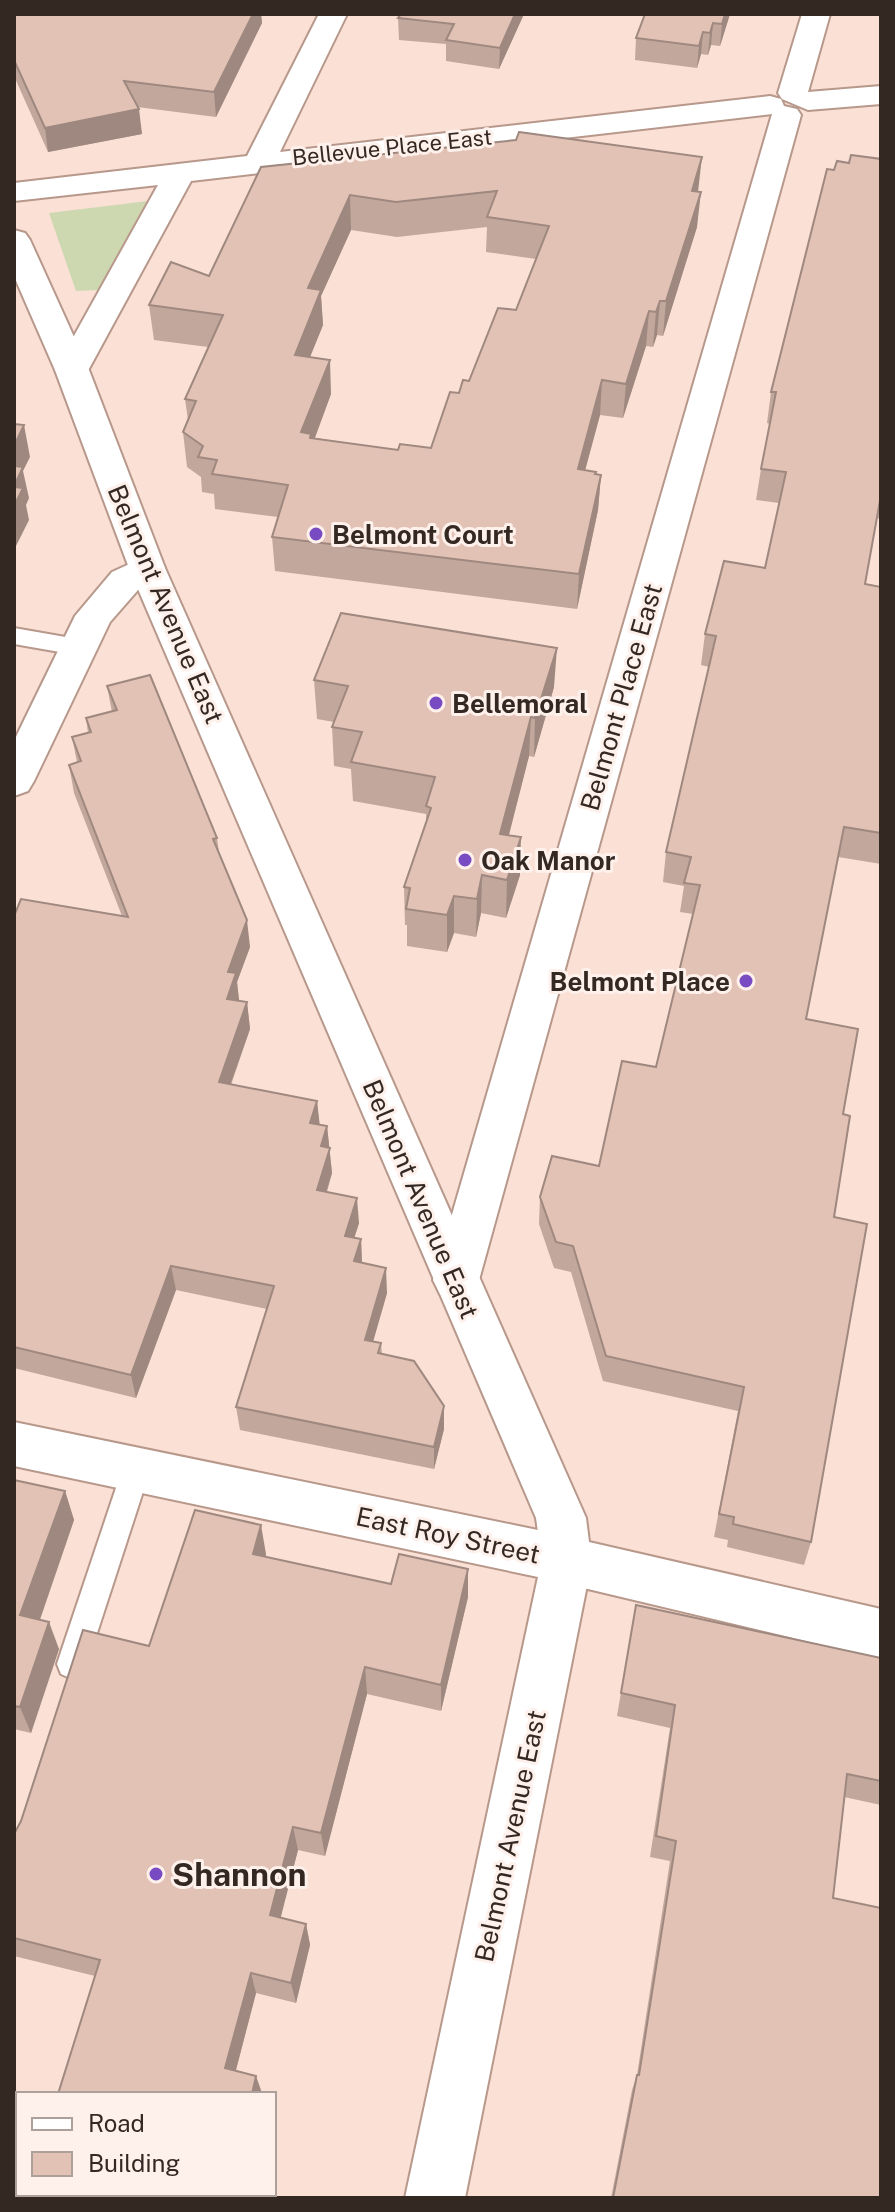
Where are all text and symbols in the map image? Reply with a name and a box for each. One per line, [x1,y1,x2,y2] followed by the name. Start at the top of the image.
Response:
[291,124,493,170] street label: Bellevue Place East
[102,480,230,728] street label: Belmont Avenue East
[332,519,514,550] place label: Belmont Court
[307,525,325,543] marker: Belmont Court
[574,580,668,814] street label: Belmont Place East
[452,688,588,719] place label: Bellemoral
[427,694,445,712] marker: Bellemoral
[481,845,616,876] place label: Oak Manor
[456,851,474,869] marker: Oak Manor
[549,966,730,997] place label: Belmont Place
[737,972,755,990] marker: Belmont Place
[357,1075,485,1323] street label: Belmont Avenue East
[353,1500,543,1570] street label: East Roy Street
[468,1707,552,1965] street label: Belmont Avenue East
[172,1856,306,1893] place label: Shannon
[147,1865,165,1883] marker: Shannon
[16,2092,276,2196] legend
[88,2109,145,2137] text: Road
[88,2149,180,2177] text: Building

